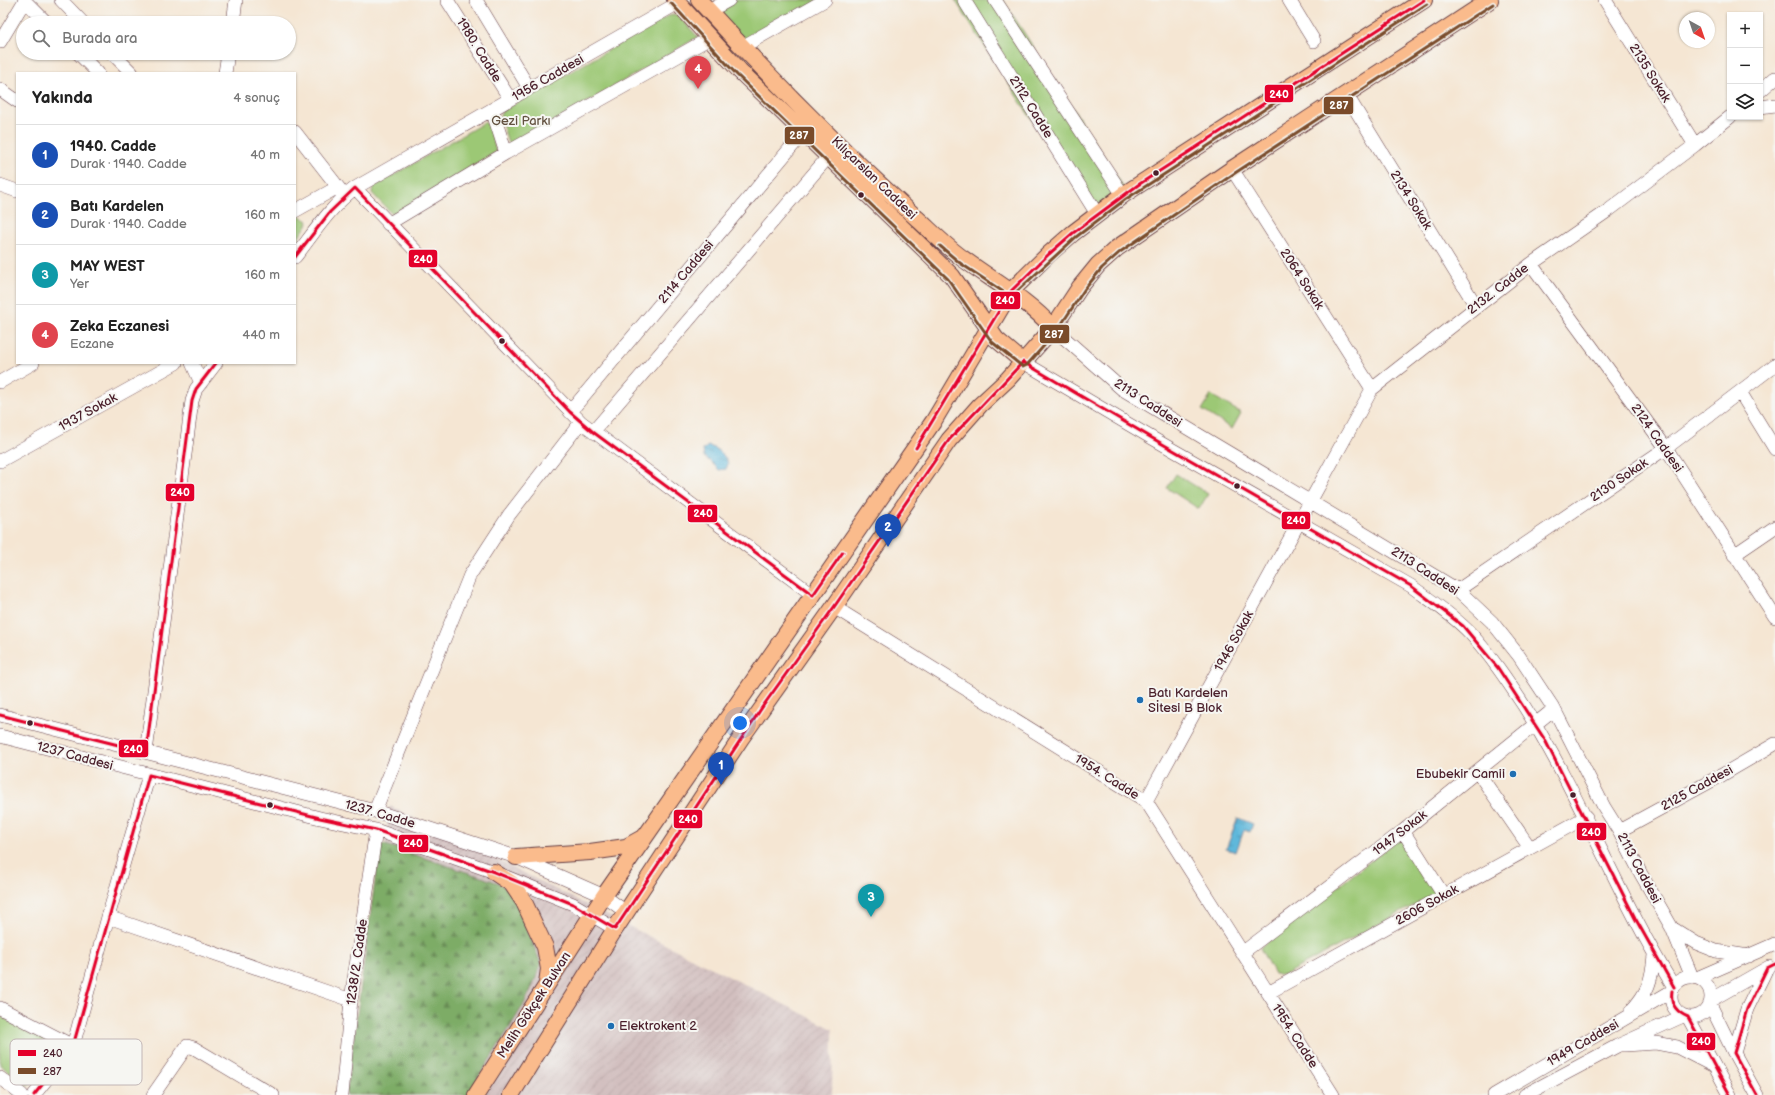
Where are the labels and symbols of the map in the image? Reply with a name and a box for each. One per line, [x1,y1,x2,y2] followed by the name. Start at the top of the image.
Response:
[1679,12,1715,48] north arrow
[453,15,505,85] street label: 1980. Cadde
[1626,41,1675,106] street label: 2135 Sokak
[509,51,587,105] street label: 1956 Caddesi
[685,56,711,89] pin: 4
[1006,73,1057,141] street label: 2112. Cadde
[1264,84,1294,103] line badge: 240
[1269,88,1289,101] text: 240
[1323,96,1354,115] line badge: 287
[1329,99,1349,112] text: 287
[491,113,551,129] park label: Gezi Parkı
[784,126,815,145] line badge: 287
[789,129,809,142] text: 287
[828,133,920,223] street label: Kılıçarslan Caddesi
[1387,167,1436,233] street label: 2134 Sokak
[1151,168,1161,178] unlabelled marker
[856,190,866,200] unlabelled marker
[655,237,717,307] street label: 2114 Caddesi
[1276,245,1328,313] street label: 2064 Sokak
[408,249,438,268] line badge: 240
[413,253,433,266] text: 240
[1464,260,1532,318] street label: 2132. Cadde
[990,291,1021,310] line badge: 240
[995,294,1015,307] text: 240
[1039,324,1070,344] line badge: 287
[1044,328,1064,341] text: 287
[497,336,507,346] unlabelled marker
[1111,375,1185,431] street label: 2113 Caddesi
[56,389,121,435] street label: 1937 Sokak
[1627,401,1687,475] street label: 2124 Caddesi
[1587,454,1652,505] street label: 2130 Sokak
[1232,481,1242,491] unlabelled marker
[165,483,195,502] line badge: 240
[170,486,190,499] text: 240
[687,504,718,523] line badge: 240
[693,507,713,520] text: 240
[1281,511,1311,530] line badge: 240
[875,514,901,547] pin: 2
[1286,514,1306,527] text: 240
[1388,543,1462,599] street label: 2113 Caddesi
[1211,607,1257,674] street label: 1946 Sokak
[1148,685,1228,716] place label: Batı Kardelen Sİtesi B Blok
[1135,695,1145,705] marker: Batı Kardelen Sİtesi B Blok
[730,713,750,733] your location
[25,718,35,728] unlabelled marker
[35,738,115,774] street label: 1237 Caddesi
[118,739,149,758] line badge: 240
[123,743,143,756] text: 240
[1072,751,1143,803] street label: 1954. Cadde
[708,752,734,785] pin: 1
[1658,762,1736,814] street label: 2125 Caddesi
[1416,766,1505,782] place label: Ebubekir Camii
[1508,769,1518,779] marker: Ebubekir Camii
[1568,790,1578,800] unlabelled marker
[343,796,417,832] street label: 1237. Cadde
[265,800,275,810] unlabelled marker
[1370,806,1431,859] street label: 1947 Sokak
[673,809,703,829] line badge: 240
[678,813,698,826] text: 240
[1576,822,1607,841] line badge: 240
[1581,826,1601,839] text: 240
[1614,830,1664,906] street label: 2113 Caddesi
[398,834,429,853] line badge: 240
[403,837,423,850] text: 240
[1393,881,1462,929] street label: 2606 Sokak
[858,884,884,917] pin: 3
[343,918,371,1006] street label: 1238/2. Cadde
[494,949,574,1061] street label: Melih Gökçek Bulvarı
[1268,1001,1322,1071] street label: 1954. Cadde
[1544,1016,1622,1070] street label: 1949 Caddesi
[619,1018,697,1034] place label: Elektrokent 2
[606,1021,616,1031] marker: Elektrokent 2
[1686,1032,1716,1051] line badge: 240
[1691,1035,1711,1048] text: 240
[10,1039,142,1085] legend
[43,1047,63,1060] text: 240
[43,1065,62,1078] text: 287

